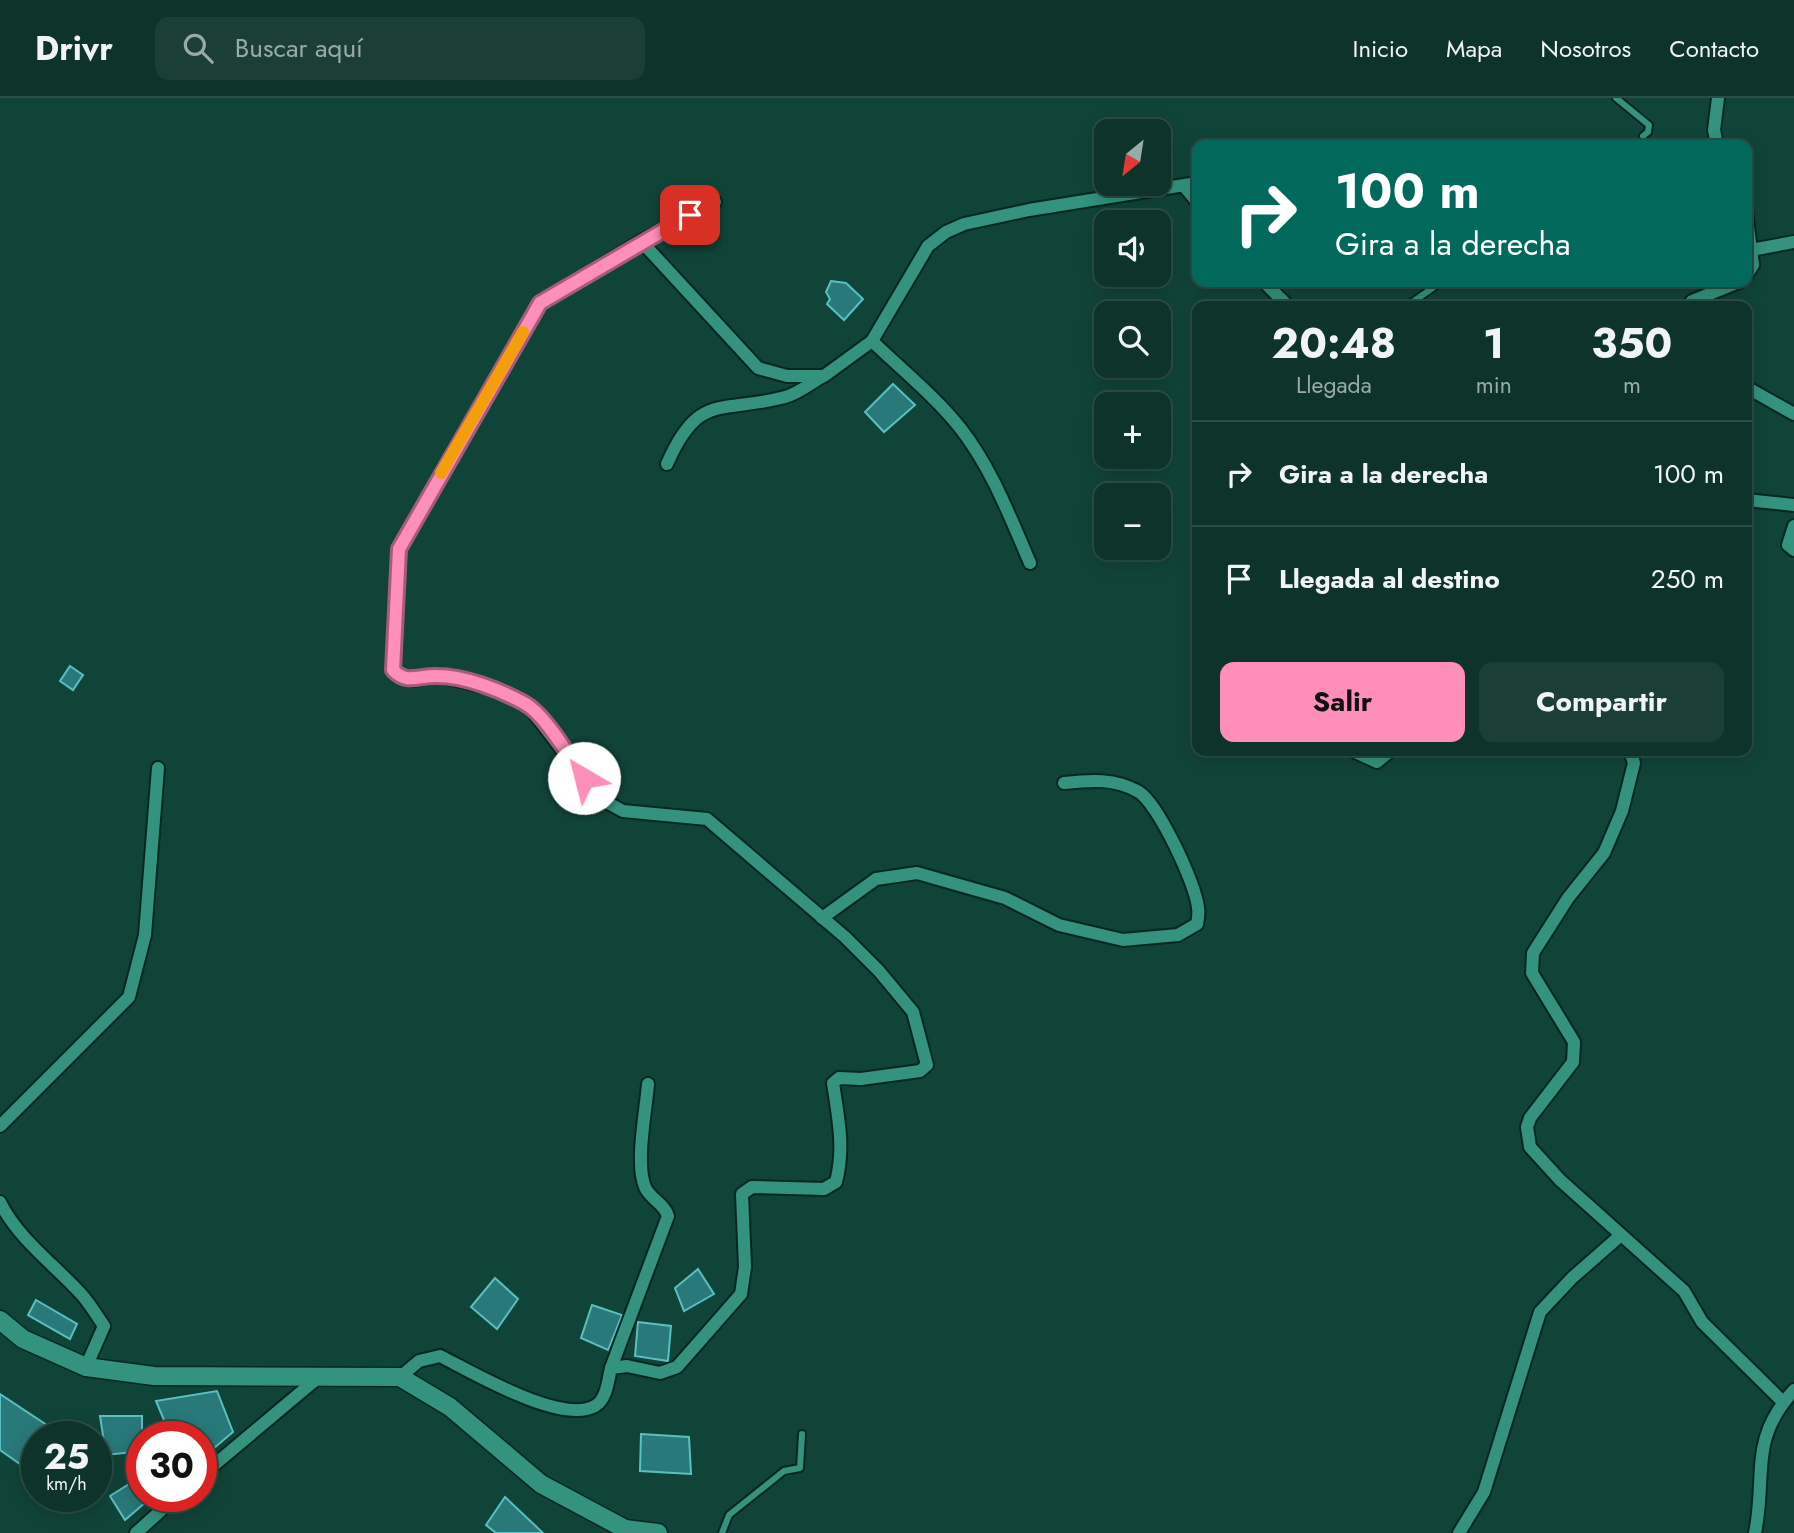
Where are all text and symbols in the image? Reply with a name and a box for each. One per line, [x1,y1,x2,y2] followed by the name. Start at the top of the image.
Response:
[155,17,645,80] search box
[35,25,113,72] text: Drivr
[179,29,217,67] icon: search
[235,29,363,67] text: Buscar aquí
[1353,31,1408,66] text: Inicio
[1446,31,1502,66] text: Mapa
[1540,31,1631,66] text: Nosotros
[1669,31,1759,66] text: Contacto
[1094,119,1171,196] north arrow
[1094,119,1171,560] map controls
[1335,156,1480,226] text: 100 m
[1220,168,1311,259] icon: right
[660,185,720,245] pin
[671,196,709,234] icon: arrive
[1094,210,1171,287] button: sound
[1335,221,1571,267] text: Gira a la derecha
[1094,301,1171,378] button: search
[1272,313,1396,374] text: 20:48
[1483,313,1504,374] text: 1
[1591,313,1672,374] text: 350
[1296,368,1372,402] text: Llegada
[1476,368,1512,402] text: min
[1623,368,1641,402] text: m
[1094,392,1171,469] button: +
[1220,455,1258,493] icon: right
[1279,455,1488,493] text: Gira a la derecha
[1653,455,1724,493] text: 100 m
[1094,483,1171,560] button: −
[1220,560,1258,598] icon: arrive
[1279,560,1500,598] text: Llegada al destino
[1651,560,1724,598] text: 250 m
[1220,662,1465,742] button: Salir
[1479,662,1724,742] button: Compartir
[547,741,621,815] position arrow
[126,1421,217,1512] speed limit sign: 30
[44,1432,89,1482] text: 25
[46,1471,87,1497] text: km/h

